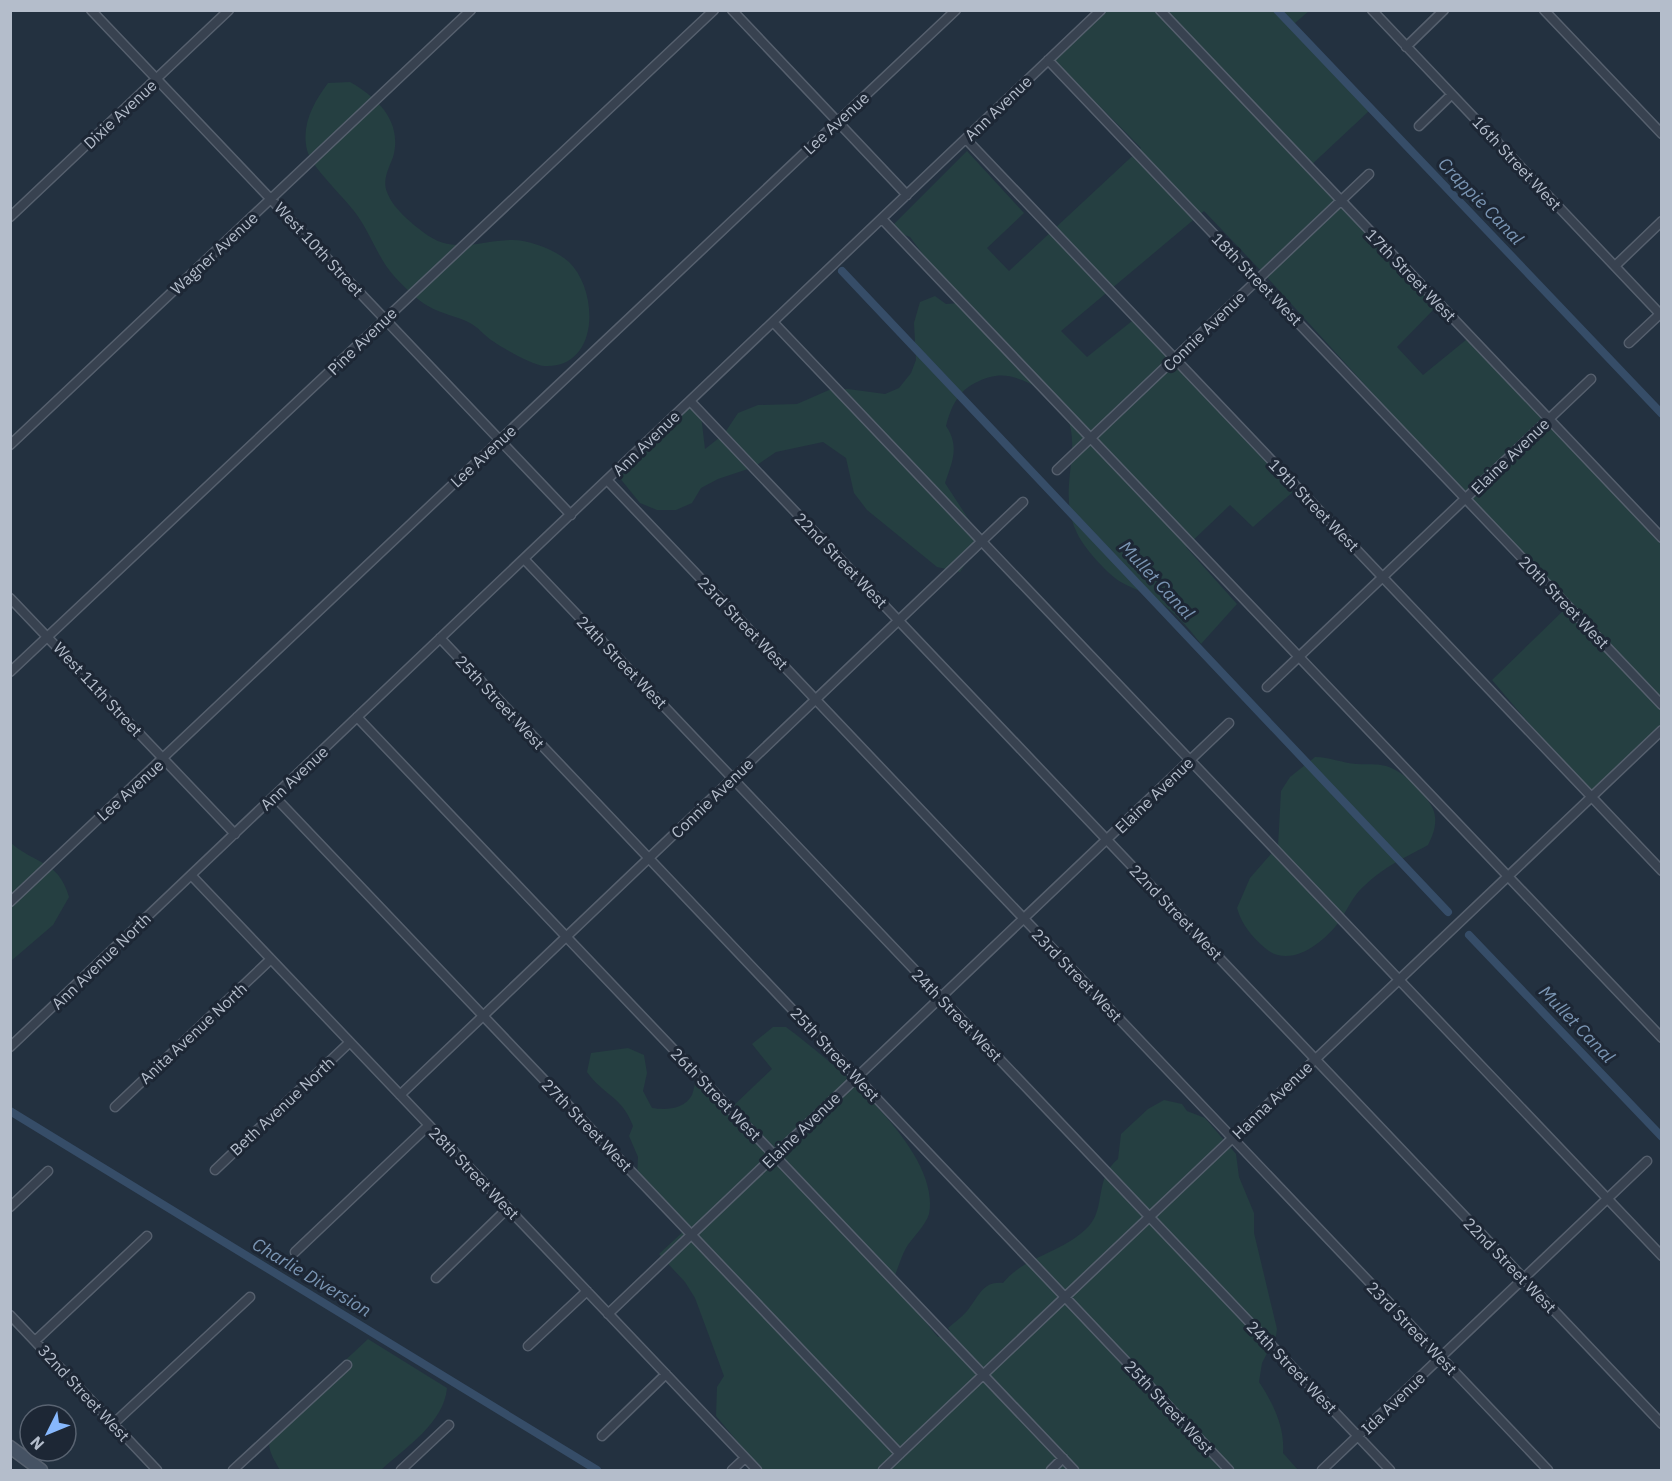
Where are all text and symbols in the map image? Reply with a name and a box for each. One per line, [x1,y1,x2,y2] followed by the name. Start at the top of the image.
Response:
[960,71,1036,145] street label: Ann Avenue
[79,75,161,153] street label: Dixie Avenue
[799,87,873,158] street label: Lee Avenue
[1468,112,1566,214] street label: 16th Street West
[1433,152,1529,250] water label: Crappie Canal
[270,198,368,300] street label: West 10th Street
[166,207,262,299] street label: Wagner Avenue
[1362,224,1460,326] street label: 17th Street West
[1208,228,1306,330] street label: 18th Street West
[1159,286,1250,375] street label: Connie Avenue
[323,303,401,379] street label: Pine Avenue
[608,406,684,480] street label: Ann Avenue
[1467,413,1554,498] street label: Elaine Avenue
[446,420,520,491] street label: Lee Avenue
[1265,454,1363,556] street label: 19th Street West
[790,508,892,612] street label: 22nd Street West
[1115,536,1199,624] water label: Mullet Canal
[1515,551,1613,653] street label: 20th Street West
[694,572,792,674] street label: 23rd Street West
[573,611,671,713] street label: 24th Street West
[49,638,147,740] street label: West 11th Street
[451,651,549,753] street label: 25th Street West
[256,741,332,815] street label: Ann Avenue
[1111,752,1198,837] street label: Elaine Avenue
[667,753,758,842] street label: Connie Avenue
[93,755,168,825] street label: Lee Avenue
[1125,860,1227,964] street label: 22nd Street West
[47,909,155,1013] street label: Ann Avenue North
[1028,924,1126,1026] street label: 23rd Street West
[908,964,1006,1066] street label: 24th Street West
[135,978,251,1088] street label: Anita Avenue North
[1534,980,1620,1068] water label: Mullet Canal
[786,1003,884,1105] street label: 25th Street West
[667,1043,765,1145] street label: 26th Street West
[226,1052,338,1160] street label: Beth Avenue North
[1228,1057,1316,1143] street label: Hanna Avenue
[538,1074,636,1176] street label: 27th Street West
[758,1087,845,1172] street label: Elaine Avenue
[425,1122,523,1224] street label: 28th Street West
[1459,1213,1561,1317] street label: 22nd Street West
[248,1232,376,1322] water label: Charlie Diversion
[1363,1277,1461,1379] street label: 23rd Street West
[1243,1316,1341,1418] street label: 24th Street West
[34,1340,134,1446] street label: 32nd Street West
[1120,1356,1218,1458] street label: 25th Street West
[1357,1367,1429,1438] street label: Ida Avenue
[18,1403,78,1463] north arrow
[26,1432,48,1454] text: N

